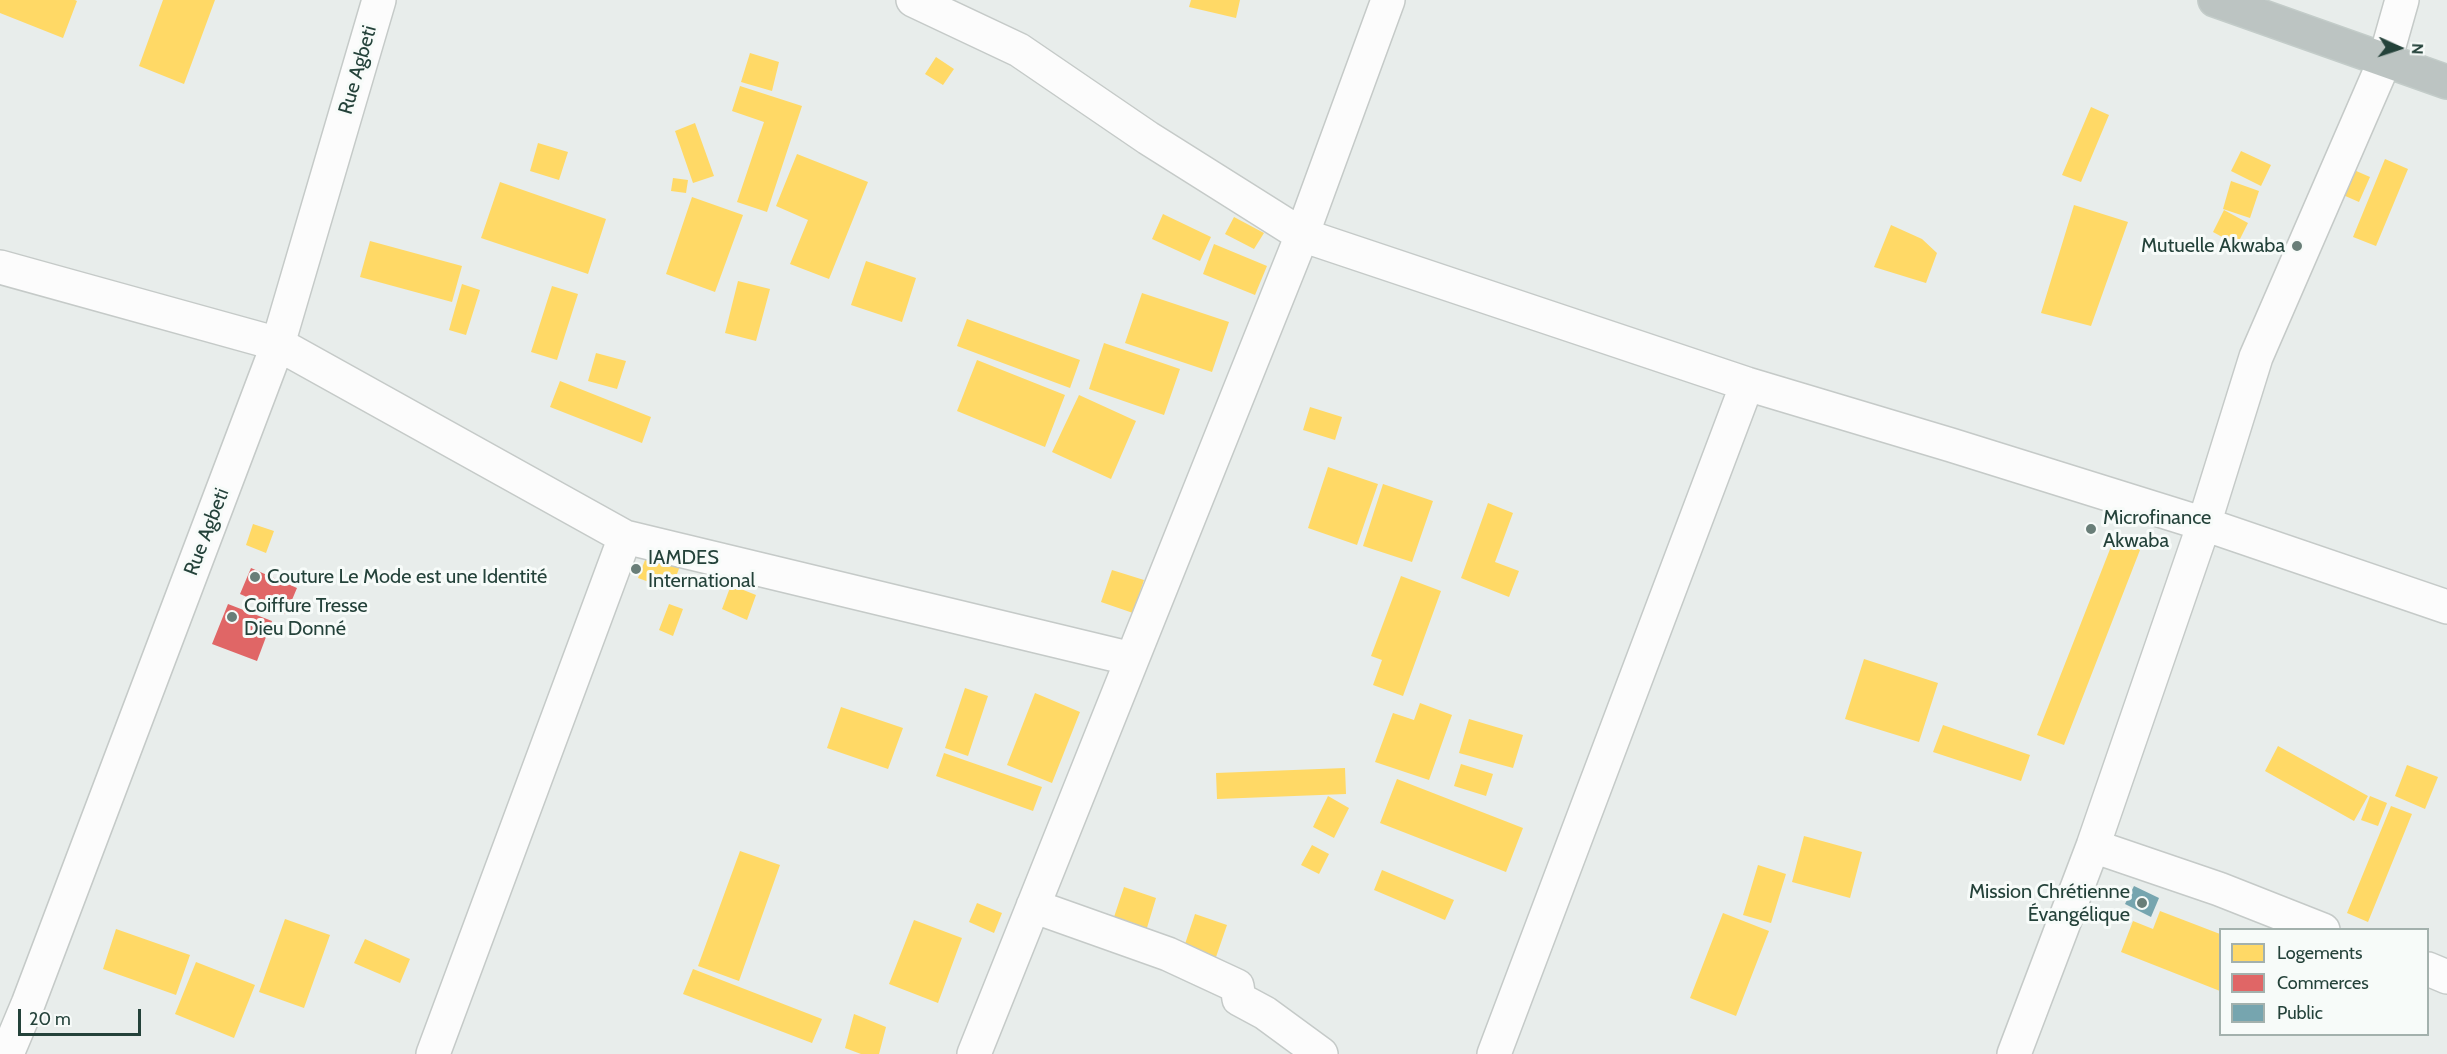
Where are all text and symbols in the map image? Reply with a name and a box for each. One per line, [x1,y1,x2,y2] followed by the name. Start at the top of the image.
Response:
[2369,18,2429,78] north arrow
[334,23,382,117] street label: Rue Agbeti
[2408,43,2427,55] text: N
[2141,234,2285,258] place label: Mutuelle Akwaba
[2290,239,2304,253] marker: Mutuelle Akwaba
[179,485,235,579] street label: Rue Agbeti
[2103,506,2211,553] place label: Microfinance Akwaba
[2084,522,2098,536] marker: Microfinance Akwaba
[648,546,755,593] place label: IAMDES International
[629,562,643,576] marker: IAMDES International
[267,565,547,589] place label: Couture Le Mode est une Identité
[248,570,262,584] marker: Couture Le Mode est une Identité
[244,594,368,641] place label: Coiffure Tresse Dieu Donné
[225,610,239,624] marker: Coiffure Tresse Dieu Donné
[1969,880,2130,927] place label: Mission Chrétienne Évangélique
[2135,896,2149,910] marker: Mission Chrétienne Évangélique
[2219,928,2429,1036] legend
[2277,942,2362,964] text: Logements
[2277,972,2369,994] text: Commerces
[21,997,144,1035] scale bar
[2277,1002,2323,1024] text: Public
[29,1008,71,1030] text: 20 m

